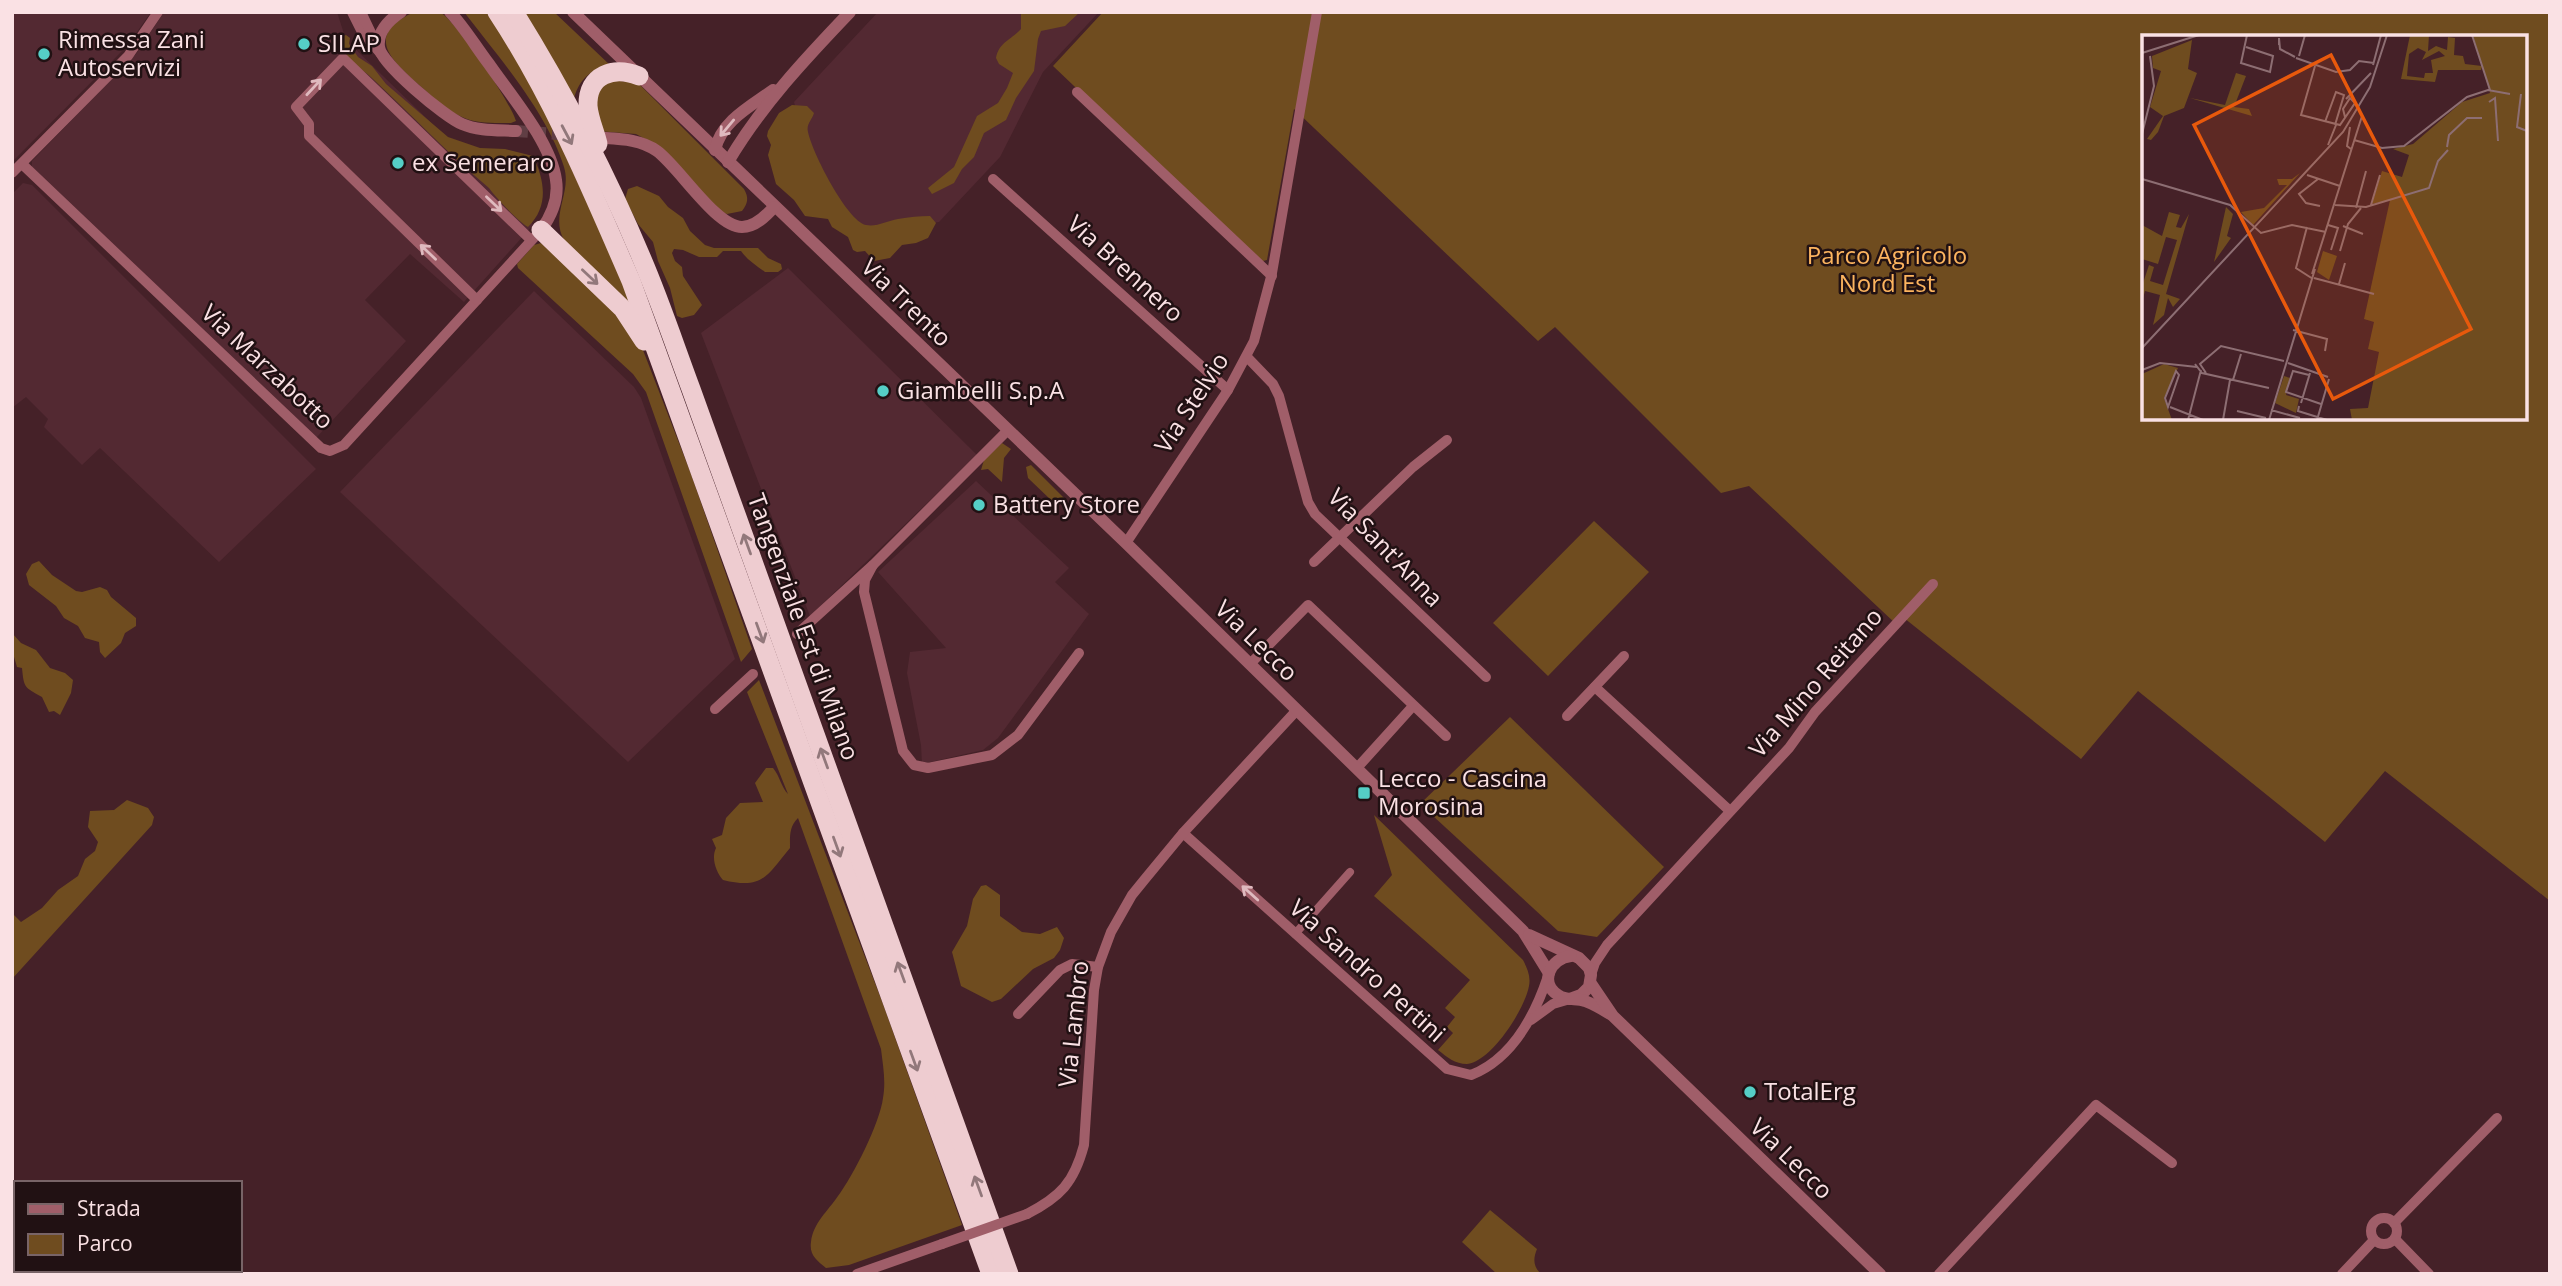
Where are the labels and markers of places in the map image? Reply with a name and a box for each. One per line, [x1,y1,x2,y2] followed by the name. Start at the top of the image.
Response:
[58,22,205,83] place label: Rimessa Zani Autoservizi
[318,26,380,59] place label: SILAP
[296,36,312,52] marker: SILAP
[36,46,52,62] marker: Rimessa Zani Autoservizi
[412,145,554,178] place label: ex Semeraro
[390,155,406,171] marker: ex Semeraro
[897,373,1065,406] place label: Giambelli S.p.A
[875,383,891,399] marker: Giambelli S.p.A
[993,487,1140,520] place label: Battery Store
[971,497,987,513] marker: Battery Store
[1378,761,1547,822] place label: Lecco - Cascina Morosina
[1356,785,1372,801] marker: Lecco - Cascina Morosina
[1764,1074,1856,1107] place label: TotalErg
[1742,1084,1758,1100] marker: TotalErg

